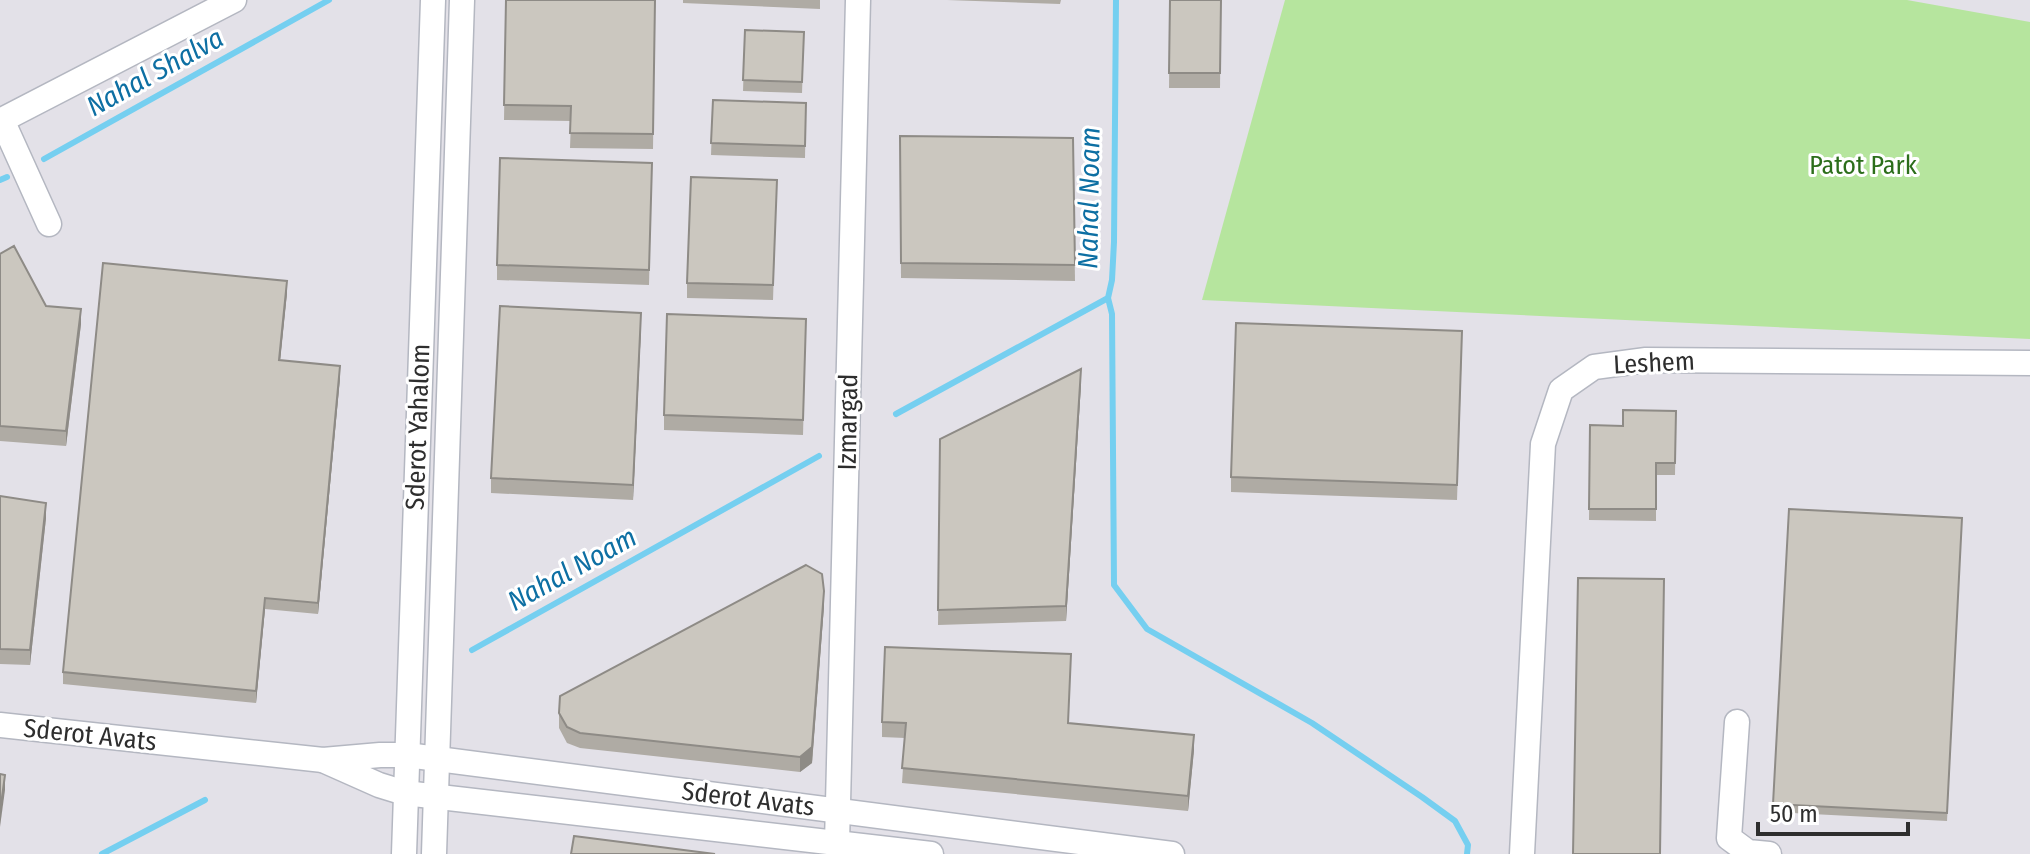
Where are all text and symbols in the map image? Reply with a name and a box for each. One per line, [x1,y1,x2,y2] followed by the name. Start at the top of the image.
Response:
[81,21,229,123] water label: Nahal Shalva
[1071,127,1107,269] water label: Nahal Noam
[1809,150,1918,181] park label: Patot Park
[400,343,436,511] street label: Sderot Yahalom
[1613,345,1695,381] street label: Leshem
[832,373,864,471] street label: Izmargad
[502,520,642,618] water label: Nahal Noam
[22,713,158,757] street label: Sderot Avats
[680,775,816,823] street label: Sderot Avats
[1758,786,1908,836] scale bar
[1770,800,1818,828] text: 50 m

